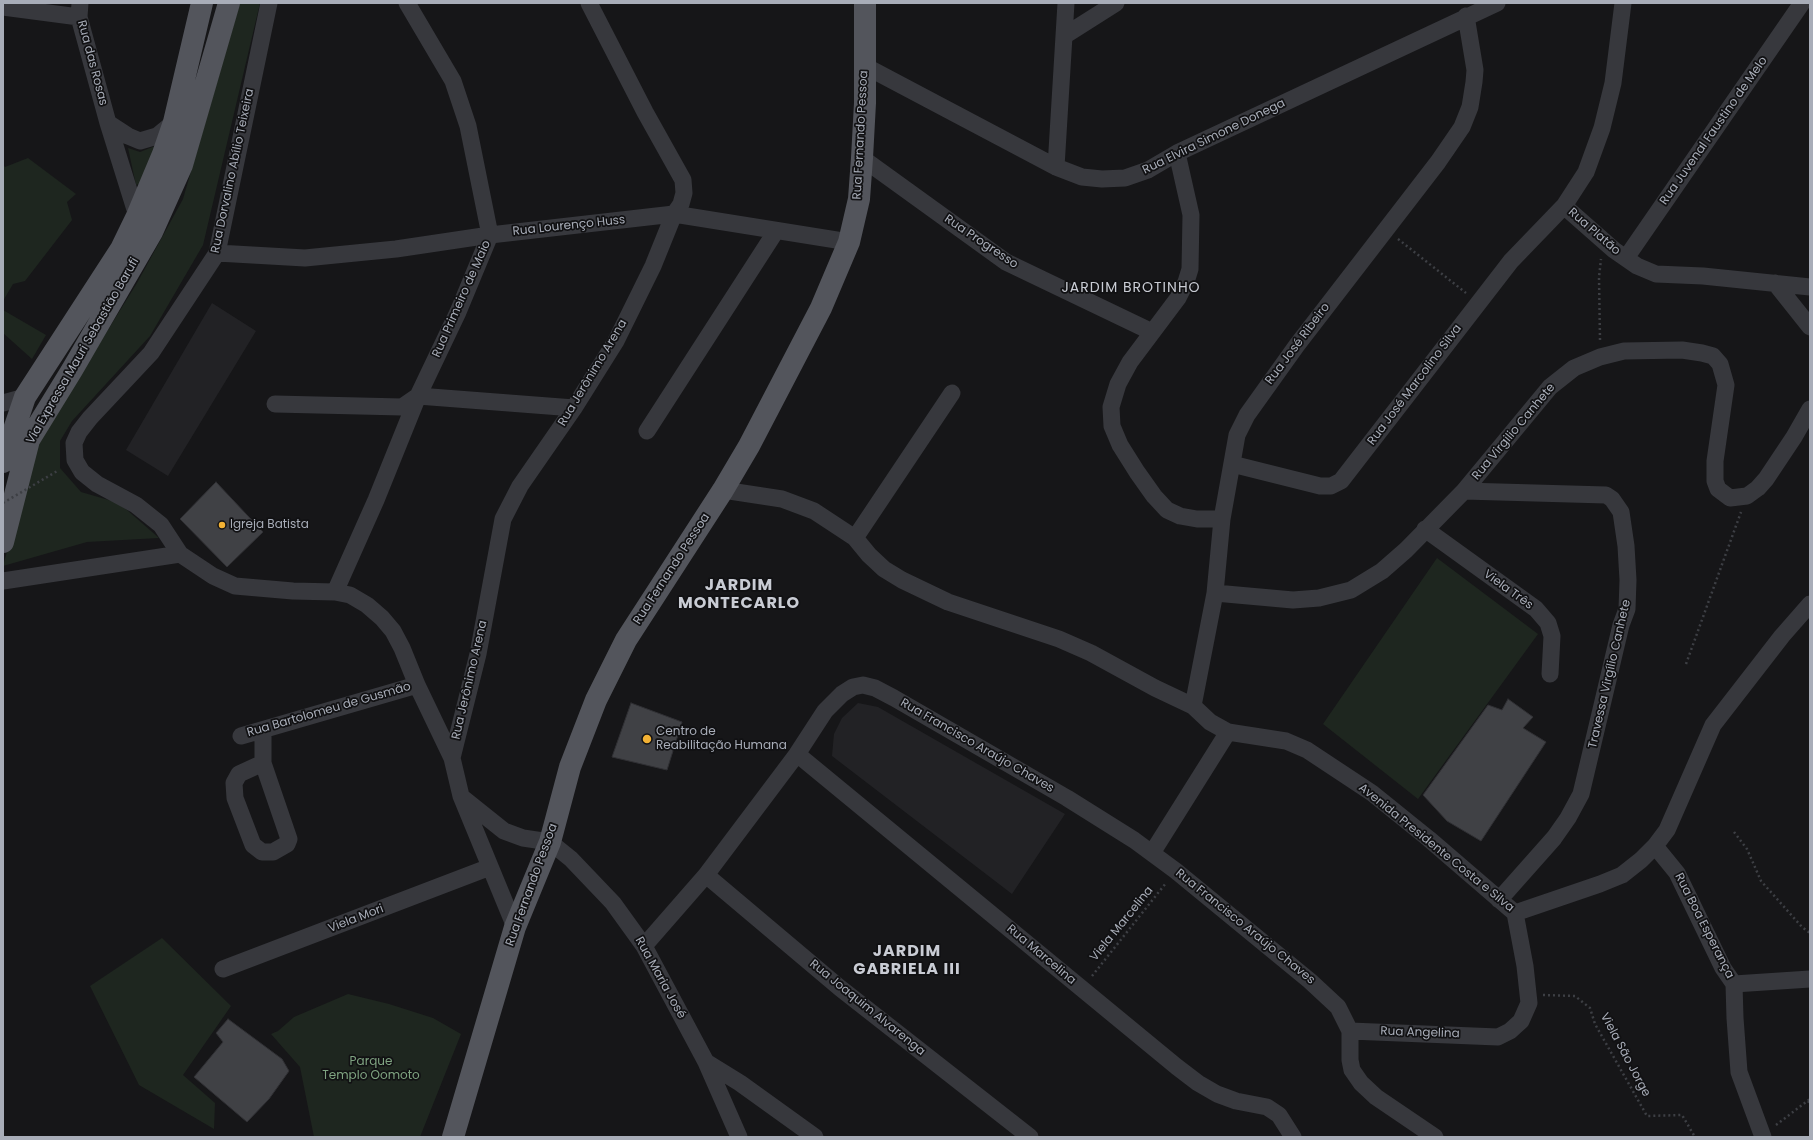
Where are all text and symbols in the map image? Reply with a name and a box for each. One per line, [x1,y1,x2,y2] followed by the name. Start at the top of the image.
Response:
[74,19,110,107] street label: Rua das Rosas
[1657,54,1771,208] street label: Rua Juvenal Faustino de Melo
[850,70,872,200] street label: Rua Fernando Pessoa
[209,87,257,255] street label: Rua Dorvalino Abílio Teixeira
[1140,96,1288,178] street label: Rua Elvira Simone Donega
[1565,205,1623,259] street label: Rua Platão
[941,212,1021,272] street label: Rua Progresso
[512,213,626,239] street label: Rua Lourenço Huss
[430,238,494,360] street label: Rua Primeiro de Maio
[24,255,142,447] street label: Via Expressa Mauri Sebastião Barufi
[1061,280,1201,296] district label: JARDIM BROTINHO
[1263,300,1333,388] street label: Rua José Ribeiro
[555,317,631,429] street label: Rua Jerônimo Arena
[1365,322,1465,448] street label: Rua José Marcolino Silva
[1469,381,1559,483] street label: Rua Virgilio Canhete
[631,511,713,627] street label: Rua Fernando Pessoa
[230,518,309,532] place label: Igreja Batista
[217,520,227,530] marker: Igreja Batista
[1481,567,1535,613] street label: Viela Três
[678,576,800,614] district label: JARDIM MONTECARLO
[1586,598,1634,750] street label: Travessa Virgílio Canhete
[449,619,491,741] street label: Rua Jerônimo Arena
[245,680,413,740] street label: Rua Bartolomeu de Gusmão
[898,696,1056,796] street label: Rua Francisco Araújo Chaves
[656,725,787,753] place label: Centro de Reabilitação Humana
[641,733,653,745] marker: Centro de Reabilitação Humana
[1355,781,1517,915] street label: Avenida Presidente Costa e Silva
[503,822,561,948] street label: Rua Fernando Pessoa
[1172,866,1318,988] street label: Rua Francisco Araújo Chaves
[1671,871,1737,981] street label: Rua Boa Esperança
[1087,884,1157,964] street label: Viela Marcelina
[326,902,386,936] street label: Viela Mori
[1004,922,1078,988] street label: Rua Marcelina
[632,935,688,1021] street label: Rua Maria José
[853,942,961,980] district label: JARDIM GABRIELA III
[806,957,928,1059] street label: Rua Joaquim Alvarenga
[1597,1011,1653,1099] street label: Viela São Jorge
[1380,1024,1460,1042] street label: Rua Angelina
[322,1055,420,1083] park label: Parque Templo Oomoto

